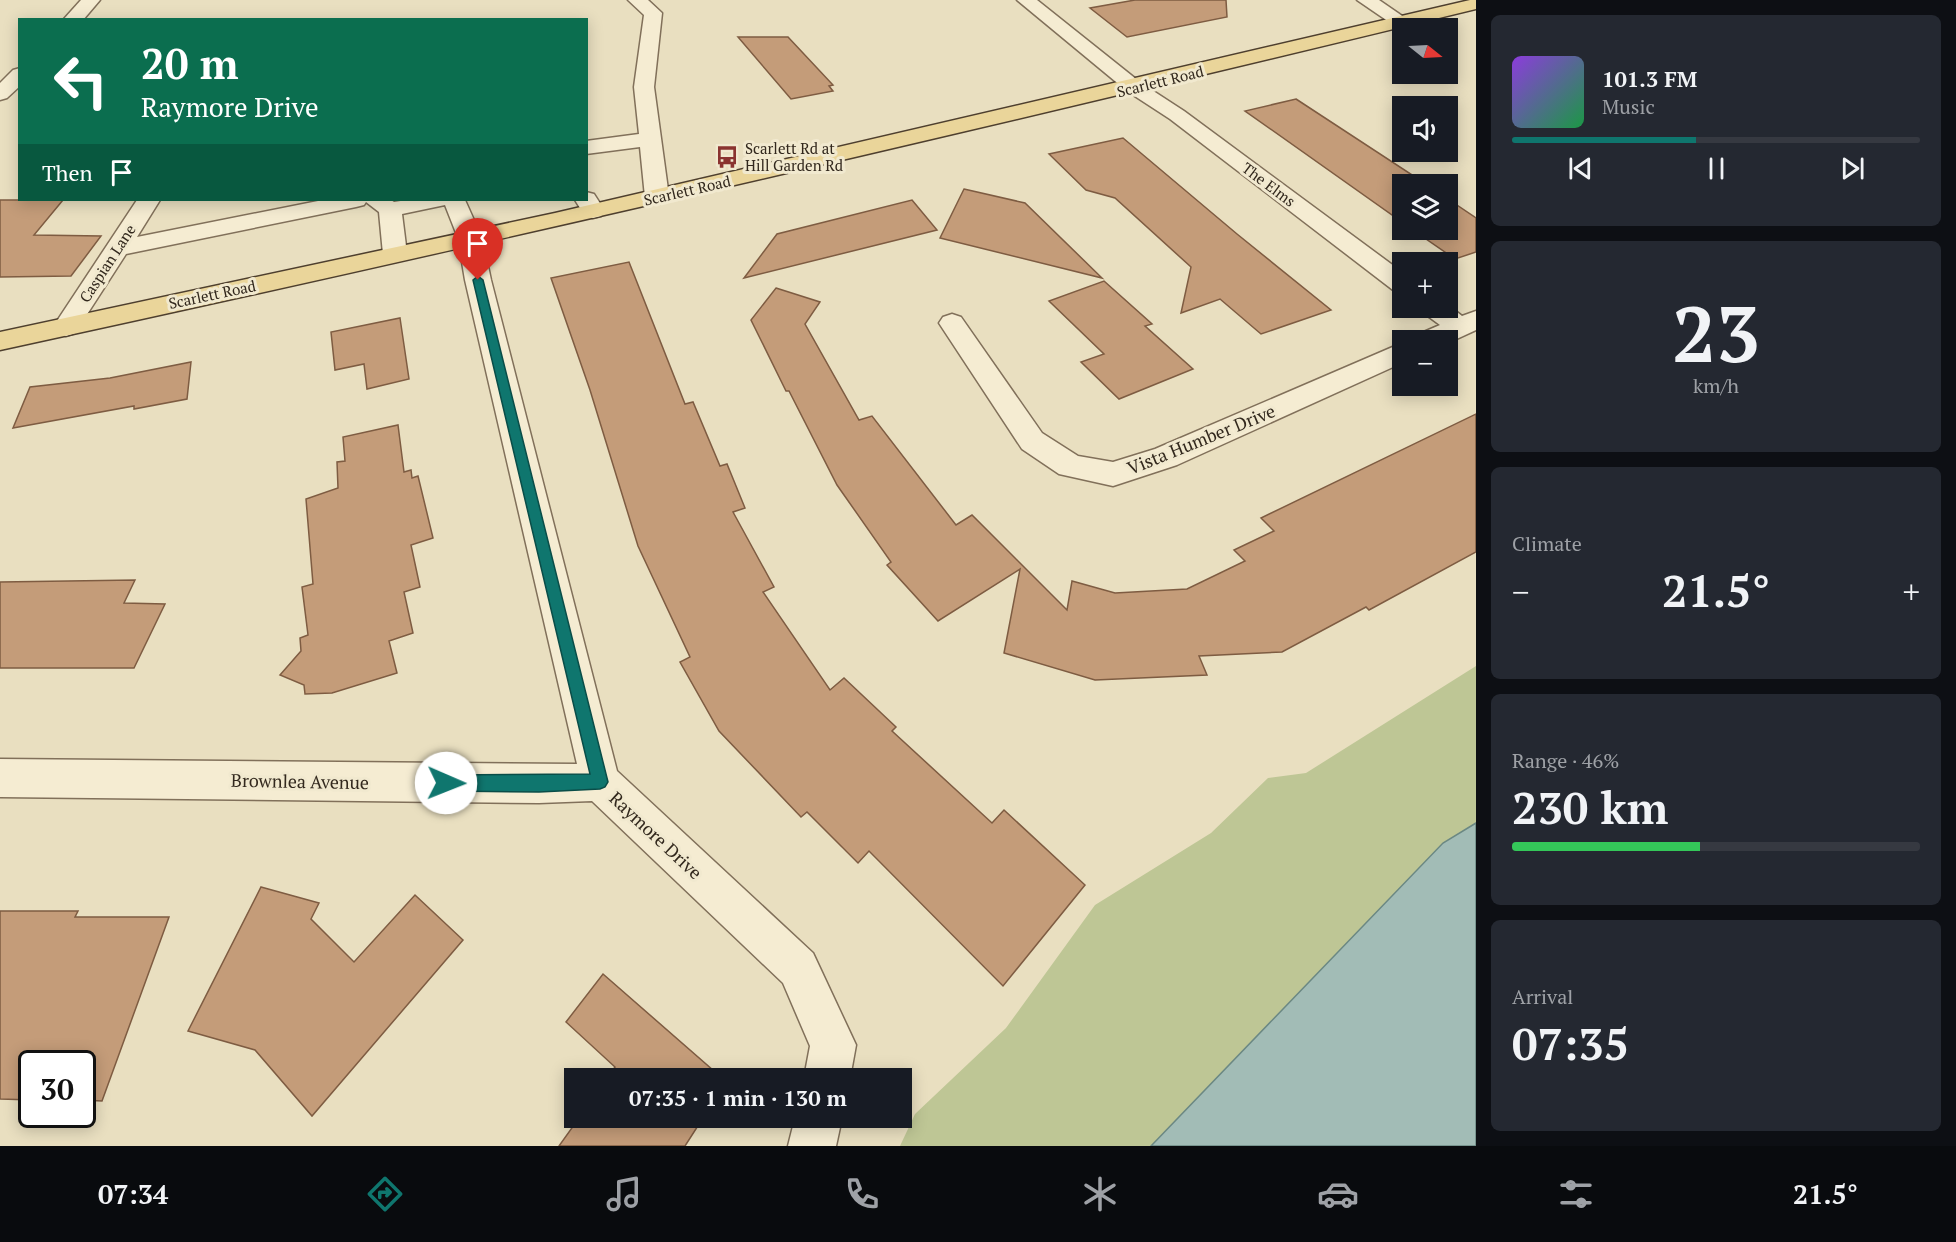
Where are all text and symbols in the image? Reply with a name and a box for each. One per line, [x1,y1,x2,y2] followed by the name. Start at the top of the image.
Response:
[1392,18,1458,84] north arrow
[1392,18,1458,396] map controls
[141,35,239,91] text: 20 m
[42,42,120,120] icon: left
[1115,61,1205,101] street label: Scarlett Road
[1602,64,1697,93] text: 101.3 FM
[141,89,319,125] text: Raymore Drive
[1602,93,1655,120] text: Music
[1392,96,1458,162] button: sound
[745,138,843,175] place label: Scarlett Rd at Hill Garden Rd
[714,144,740,170] bus stop icon: Scarlett Rd at Hill Garden Rd
[1564,152,1597,185] icon: previous
[1700,152,1733,185] icon: pause
[1836,152,1869,185] icon: next
[105,156,138,189] icon: arrive
[1238,157,1300,211] street label: The Elms
[42,158,93,187] text: Then
[642,170,732,210] street label: Scarlett Road
[1392,174,1458,240] button: layers
[452,218,503,280] pin
[74,220,140,306] street label: Caspian Lane
[461,227,494,260] icon: arrive
[1392,252,1458,318] button: +
[167,275,257,313] street label: Scarlett Road
[1672,281,1760,384] text: 23
[1392,330,1458,396] button: −
[1693,372,1739,399] text: km/h
[1123,398,1279,480] street label: Vista Humber Drive
[1512,530,1582,557] text: Climate
[1662,560,1770,620] text: 21.5°
[1512,570,1530,613] text: −
[1902,570,1920,613] text: +
[1512,747,1619,774] text: Range · 46%
[414,751,478,815] position arrow
[231,768,369,794] street label: Brownlea Avenue
[1512,777,1668,837] text: 230 km
[605,786,707,884] street label: Raymore Drive
[1512,983,1573,1010] text: Arrival
[1512,1013,1629,1073] text: 07:35
[18,1050,96,1128] speed limit sign: 30
[629,1083,847,1112] text: 07:35 · 1 min · 130 m
[364,1173,406,1215] icon: directions
[603,1173,645,1215] icon: music
[841,1173,883,1215] icon: phone
[1079,1173,1121,1215] icon: climate
[1317,1173,1359,1215] icon: car
[1555,1173,1597,1215] icon: filters
[98,1176,168,1212] text: 07:34
[1793,1176,1858,1212] text: 21.5°

